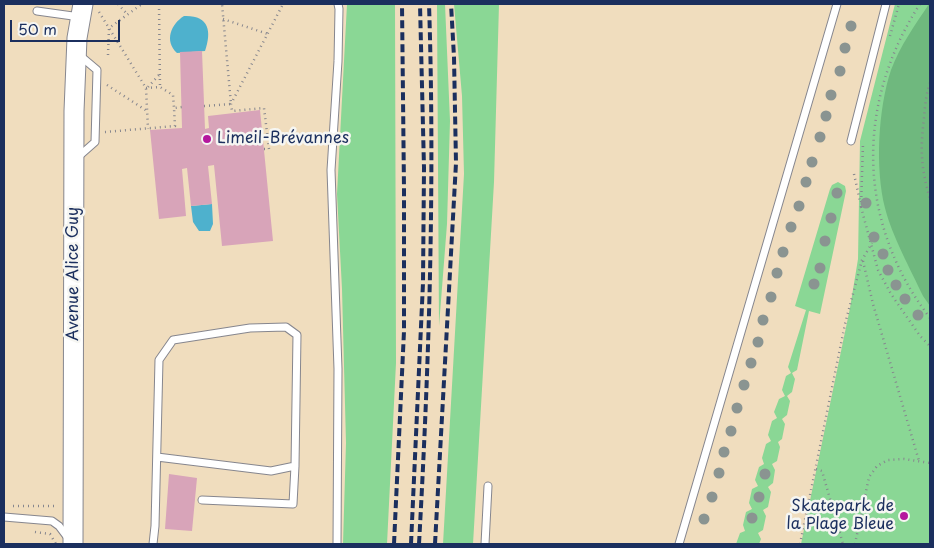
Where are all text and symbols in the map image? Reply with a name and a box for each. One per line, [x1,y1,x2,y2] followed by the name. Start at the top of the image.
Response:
[12,10,122,42] scale bar
[18,17,57,40] text: 50 m
[217,129,349,149] place label: Limeil-Brévannes
[201,133,213,145] marker: Limeil-Brévannes
[64,207,84,341] street label: Avenue Alice Guy
[786,497,894,535] place label: Skatepark de la Plage Bleue
[898,510,910,522] marker: Skatepark de la Plage Bleue

